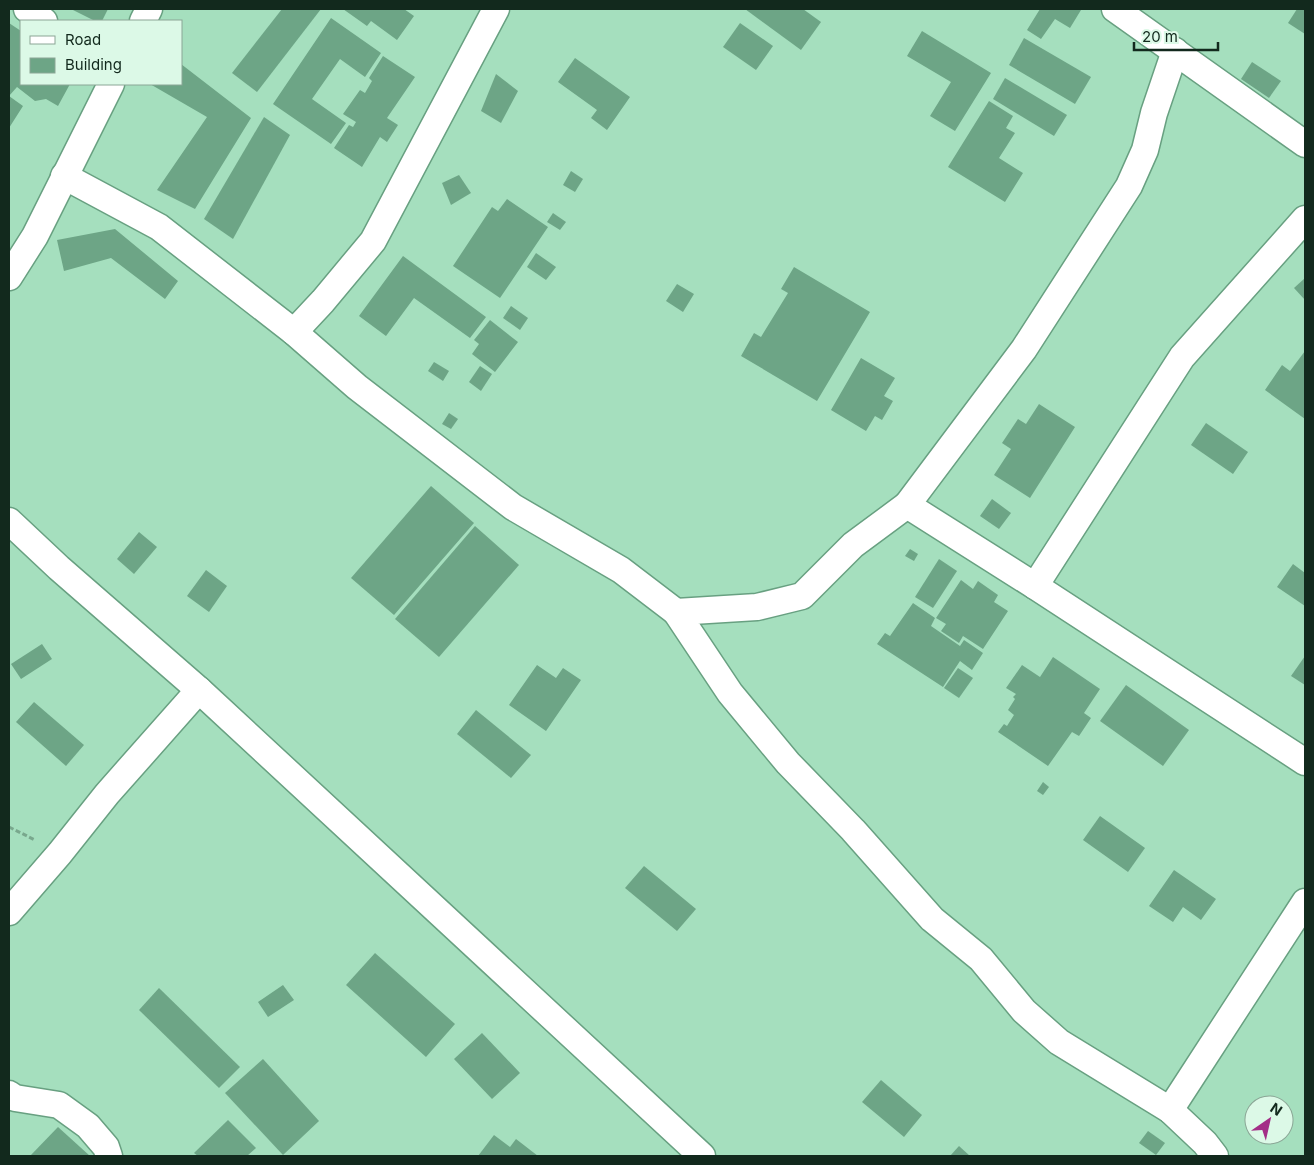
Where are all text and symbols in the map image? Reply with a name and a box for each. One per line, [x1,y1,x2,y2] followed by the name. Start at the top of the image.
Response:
[20,20,182,85] legend
[1134,20,1218,52] scale bar
[1142,27,1178,46] text: 20 m
[65,30,101,49] text: Road
[65,55,122,74] text: Building
[1244,1095,1294,1145] north arrow
[1267,1099,1286,1119] text: N

